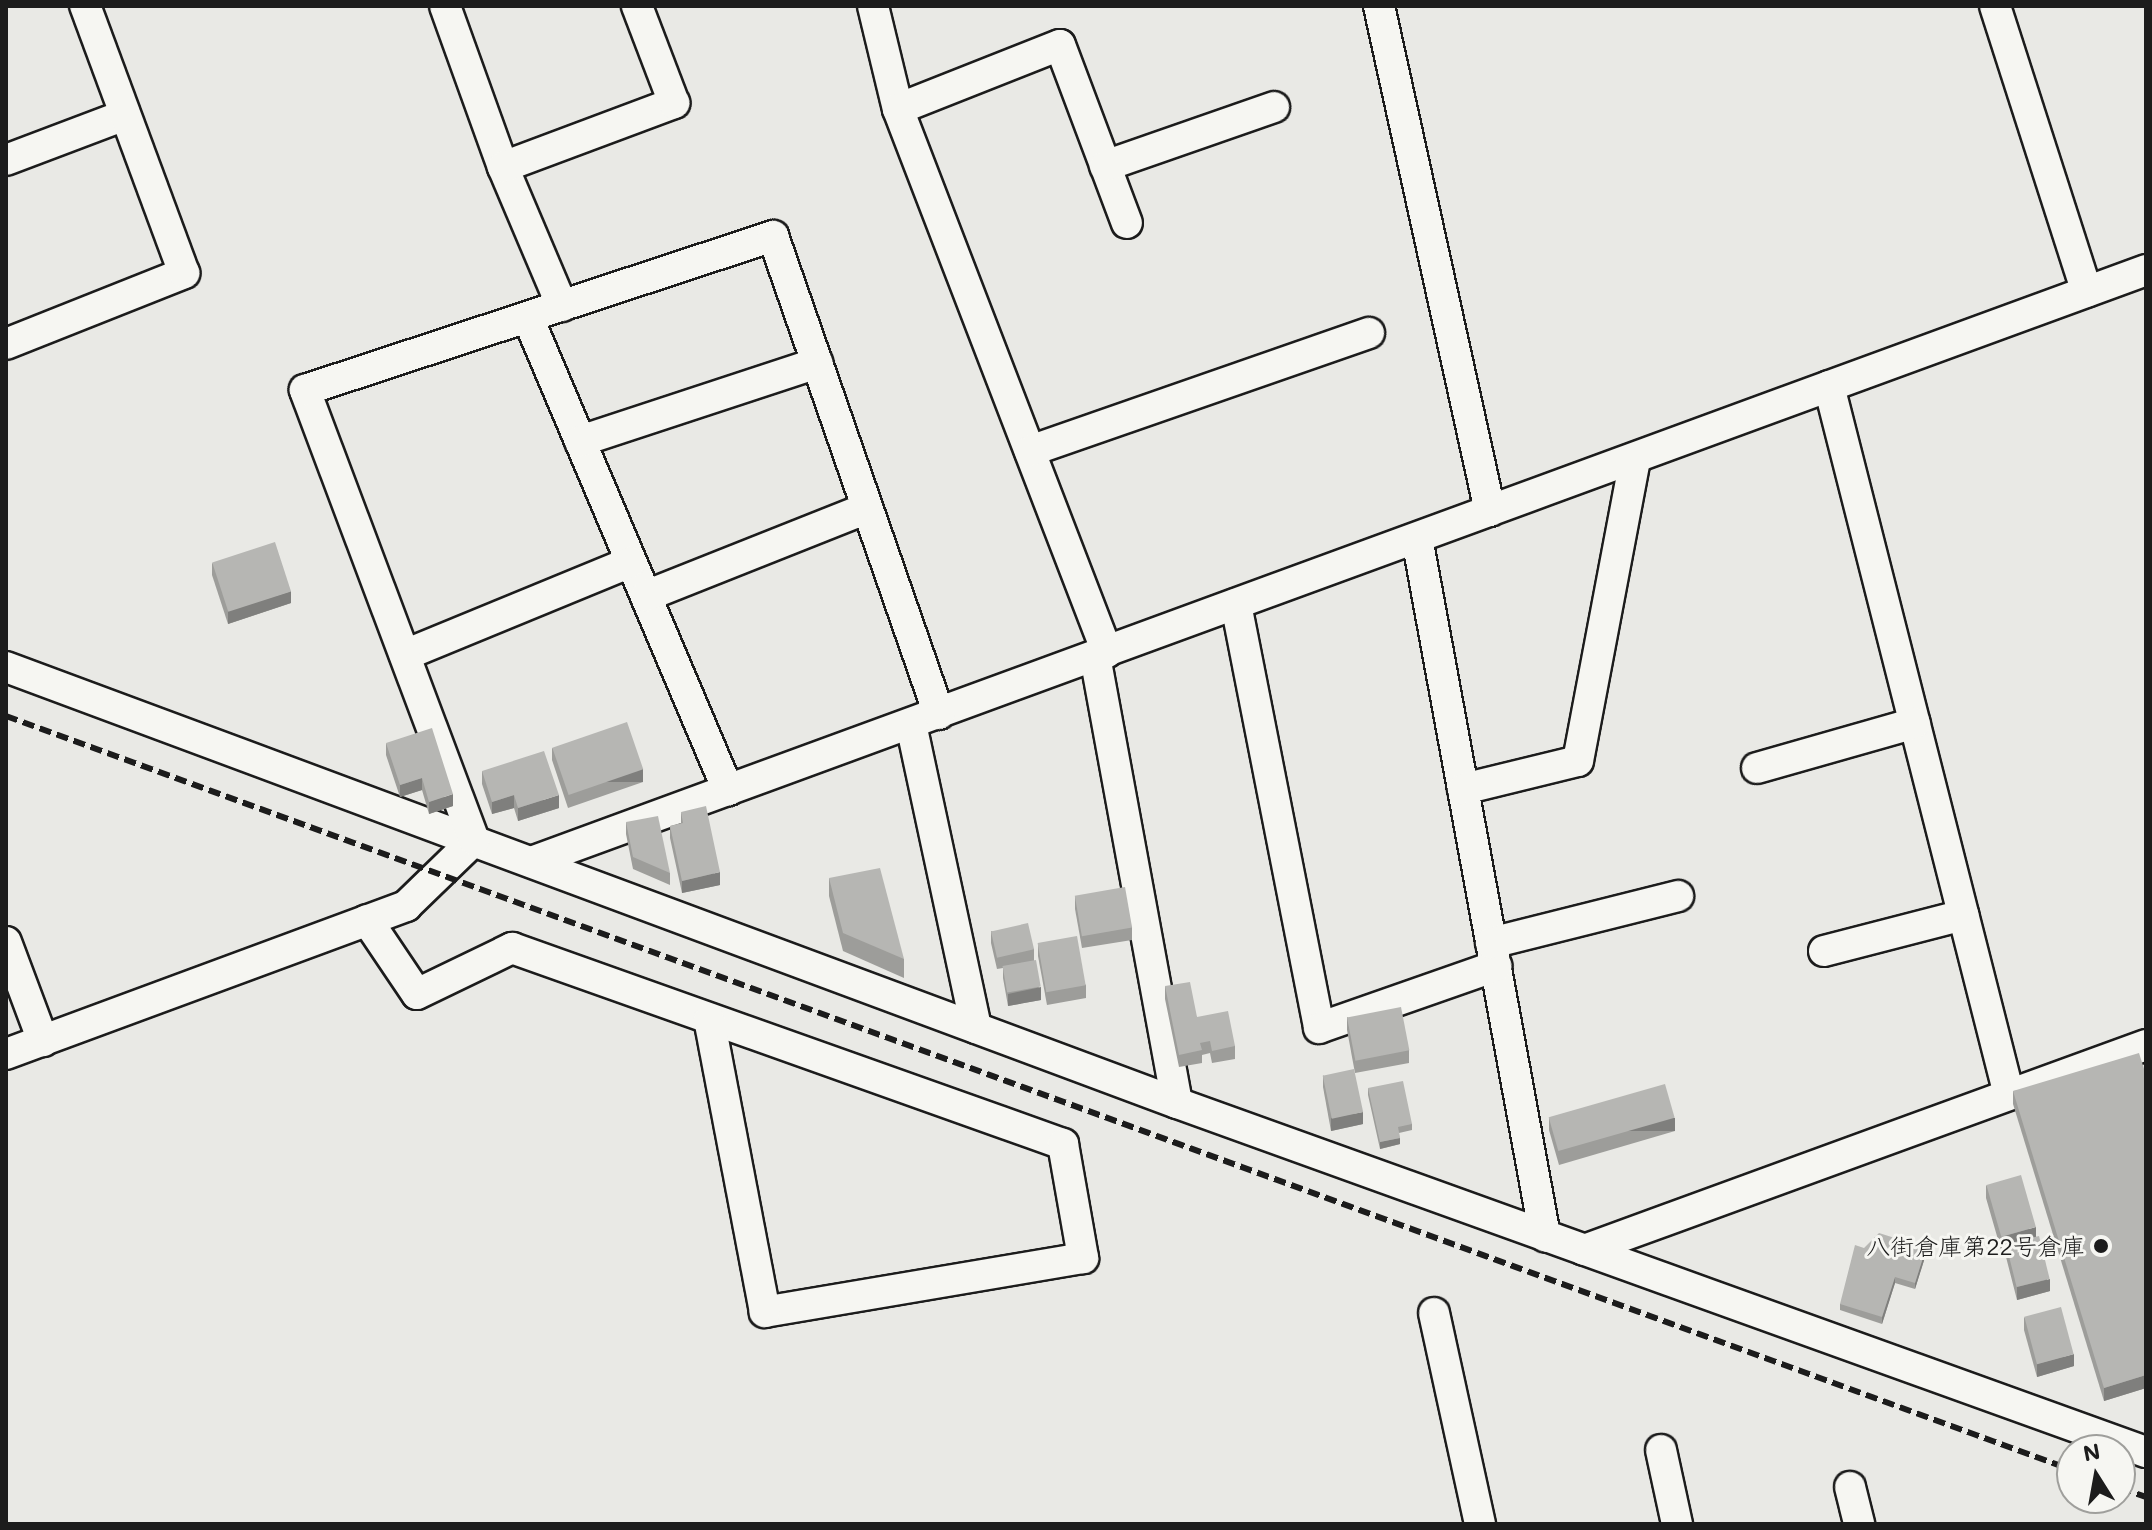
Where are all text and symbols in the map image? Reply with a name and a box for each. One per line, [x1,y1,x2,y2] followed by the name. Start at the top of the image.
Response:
[1866,1232,2085,1260] place label: 八街倉庫第22号倉庫
[2092,1237,2110,1255] marker: 八街倉庫第22号倉庫
[2056,1434,2136,1514] north arrow
[2081,1436,2103,1468] text: N

